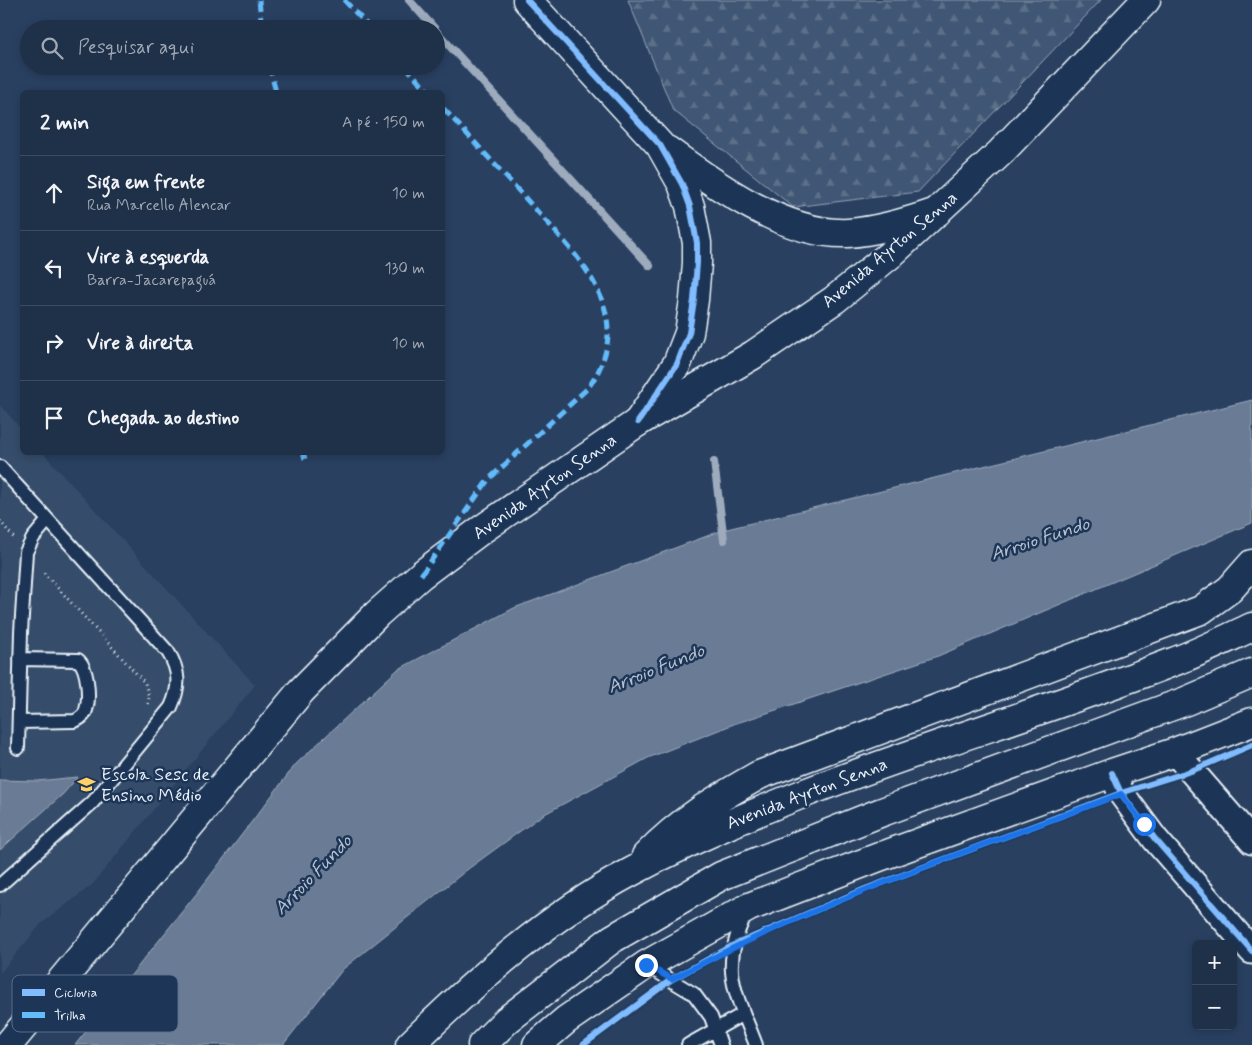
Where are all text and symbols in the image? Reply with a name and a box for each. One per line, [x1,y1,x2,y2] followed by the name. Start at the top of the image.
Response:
[20,20,445,75] search box
[38,34,66,62] icon: search
[78,35,194,60] text: Pesquisar aqui
[40,109,89,137] text: 2 min
[342,112,425,133] text: A pé · 150 m
[87,170,205,195] text: Siga em frente
[40,179,68,207] icon: ahead
[392,183,425,204] text: 10 m
[817,186,963,314] street label: Avenida Ayrton Senna
[87,195,231,216] text: Rua Marcello Alencar
[87,245,209,270] text: Vire à esquerda
[40,254,68,282] icon: left
[384,258,425,279] text: 130 m
[87,270,216,291] text: Barra-Jacarepaguá
[40,329,68,357] icon: right
[87,331,193,356] text: Vire à direita
[392,333,425,354] text: 10 m
[40,404,68,432] icon: arrive
[87,406,239,431] text: Chegada ao destino
[468,428,622,546] street label: Avenida Ayrton Senna
[987,511,1093,567] water label: Arroio Fundo
[604,638,709,700] water label: Arroio Fundo
[723,752,891,836] street label: Avenida Ayrton Senna
[101,763,210,808] place label: Escola Sesc de Ensino Médio
[77,775,97,795] school or university icon: Escola Sesc de Ensino Médio
[1133,813,1156,836] route start
[268,829,358,921] water label: Arroio Fundo
[1192,940,1237,1030] map controls
[1192,940,1237,985] button: +
[635,954,658,977] route end
[12,975,178,1032] legend
[54,984,97,1002] text: Ciclovia
[1192,985,1237,1030] button: −
[54,1007,86,1025] text: Trilha

